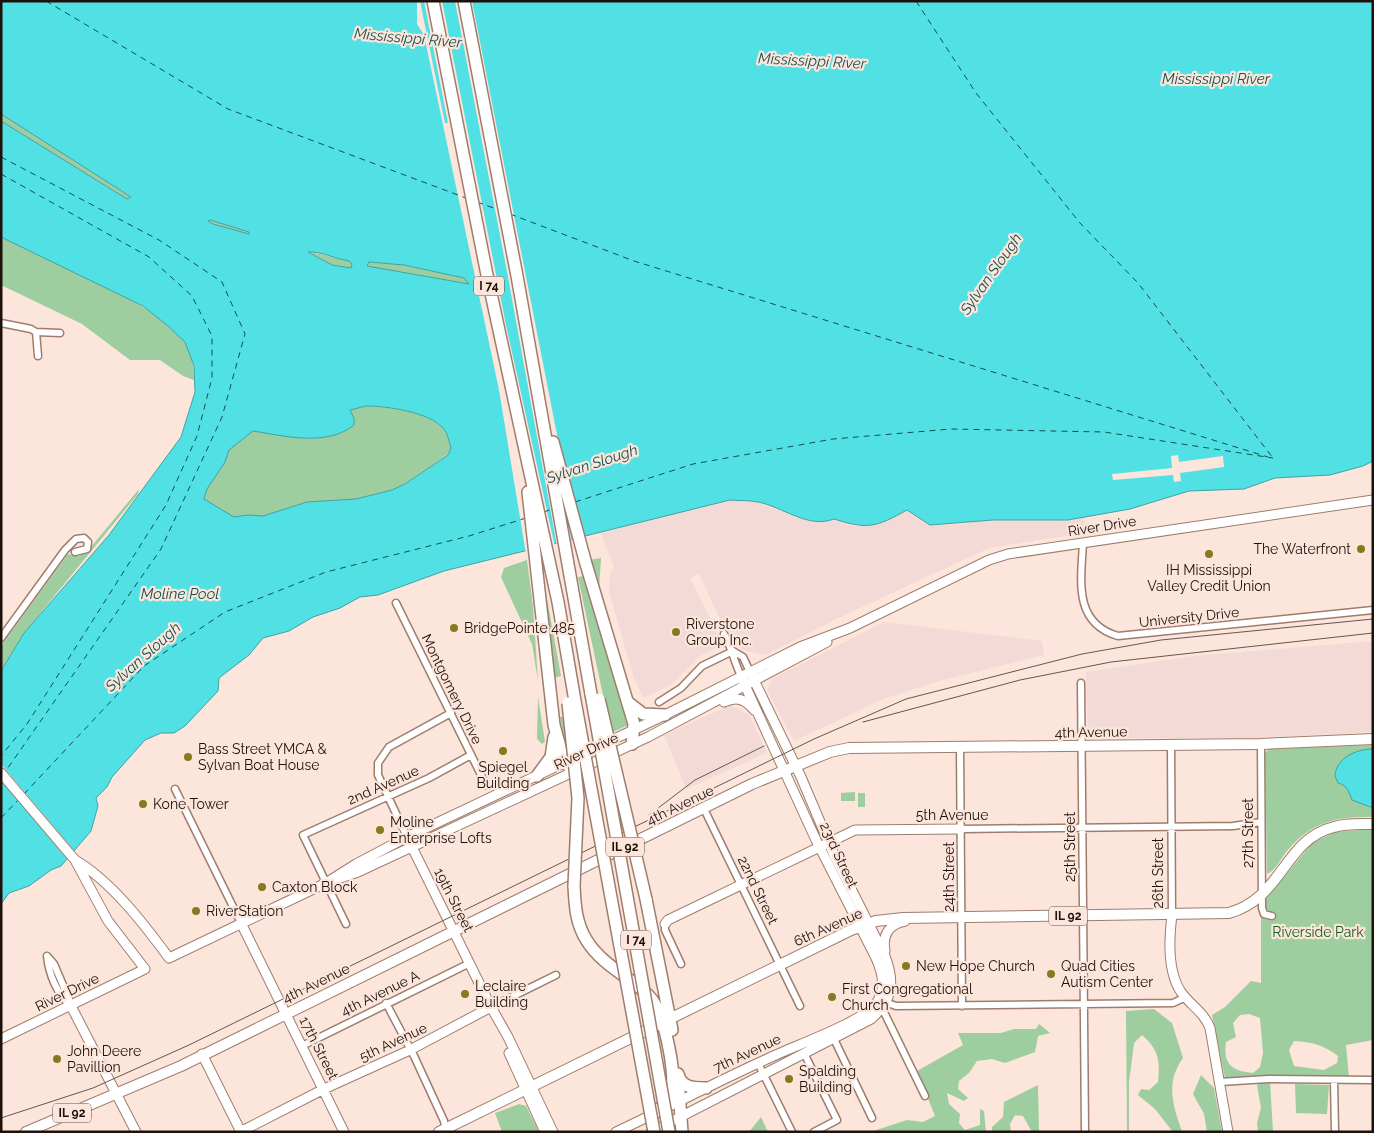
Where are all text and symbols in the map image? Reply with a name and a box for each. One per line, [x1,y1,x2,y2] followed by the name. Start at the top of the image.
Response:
[353,24,463,52] water label: Mississippi River
[758,49,867,73] water label: Mississippi River
[1162,70,1271,88] water label: Mississippi River
[956,230,1026,319] water label: Sylvan Slough
[474,276,504,296] road number: I 74
[543,441,640,488] water label: Sylvan Slough
[1067,513,1137,539] street label: River Drive
[1253,541,1351,557] place label: The Waterfront
[1355,543,1367,555] marker: The Waterfront
[1203,548,1215,560] marker: IH Mississippi Valley Credit Union
[1147,562,1271,594] place label: IH Mississippi Valley Credit Union
[141,585,219,603] water label: Moline Pool
[1138,604,1240,630] street label: University Drive
[686,616,755,648] place label: Riverstone Group Inc.
[101,619,184,696] water label: Sylvan Slough
[464,620,575,636] place label: BridgePointe 485
[448,622,460,634] marker: BridgePointe 485
[670,626,682,638] marker: Riverstone Group Inc.
[418,631,486,747] street label: Montgomery Drive
[1054,723,1128,741] street label: 4th Avenue
[551,729,621,773] street label: River Drive
[198,741,327,773] place label: Bass Street YMCA & Sylvan Boat House
[497,745,509,757] marker: Spiegel Building
[182,751,194,763] marker: Bass Street YMCA & Sylvan Boat House
[476,759,530,791] place label: Spiegel Building
[345,762,421,808] street label: 2nd Avenue
[644,782,716,828] street label: 4th Avenue
[153,796,229,812] place label: Kone Tower
[137,798,149,810] marker: Kone Tower
[1240,798,1256,868] street label: 27th Street
[916,807,988,823] street label: 5th Avenue
[1062,812,1078,882] street label: 25th Street
[390,814,492,846] place label: Moline Enterprise Lofts
[817,820,861,891] street label: 23rd Street
[374,824,386,836] marker: Moline Enterprise Lofts
[1150,837,1166,908] street label: 26th Street
[606,838,644,856] road number: IL 92
[941,842,957,912] street label: 24th Street
[735,853,782,927] street label: 22nd Street
[431,865,477,935] street label: 19th Street
[272,879,358,895] place label: Caxton Block
[256,881,268,893] marker: Caxton Block
[206,903,283,919] place label: RiverStation
[190,905,202,917] marker: RiverStation
[791,905,865,949] street label: 6th Avenue
[1049,906,1087,926] road number: IL 92
[1272,924,1364,940] park label: Riverside Park
[621,930,651,950] road number: I 74
[916,958,1035,974] place label: New Hope Church
[1061,958,1153,990] place label: Quad Cities Autism Center
[280,960,352,1006] street label: 4th Avenue
[900,960,912,972] marker: New Hope Church
[338,967,422,1019] street label: 4th Avenue A
[1045,968,1057,980] marker: Quad Cities Autism Center
[32,970,102,1014] street label: River Drive
[475,978,528,1010] place label: Leclaire Building
[842,981,973,1013] place label: First Congregational Church
[459,988,471,1000] marker: Leclaire Building
[826,991,838,1003] marker: First Congregational Church
[296,1014,342,1082] street label: 17th Street
[357,1019,429,1065] street label: 5th Avenue
[711,1030,783,1076] street label: 7th Avenue
[67,1043,141,1075] place label: John Deere Pavillion
[51,1053,63,1065] marker: John Deere Pavillion
[799,1063,856,1095] place label: Spalding Building
[783,1073,795,1085] marker: Spalding Building
[53,1104,91,1122] road number: IL 92

